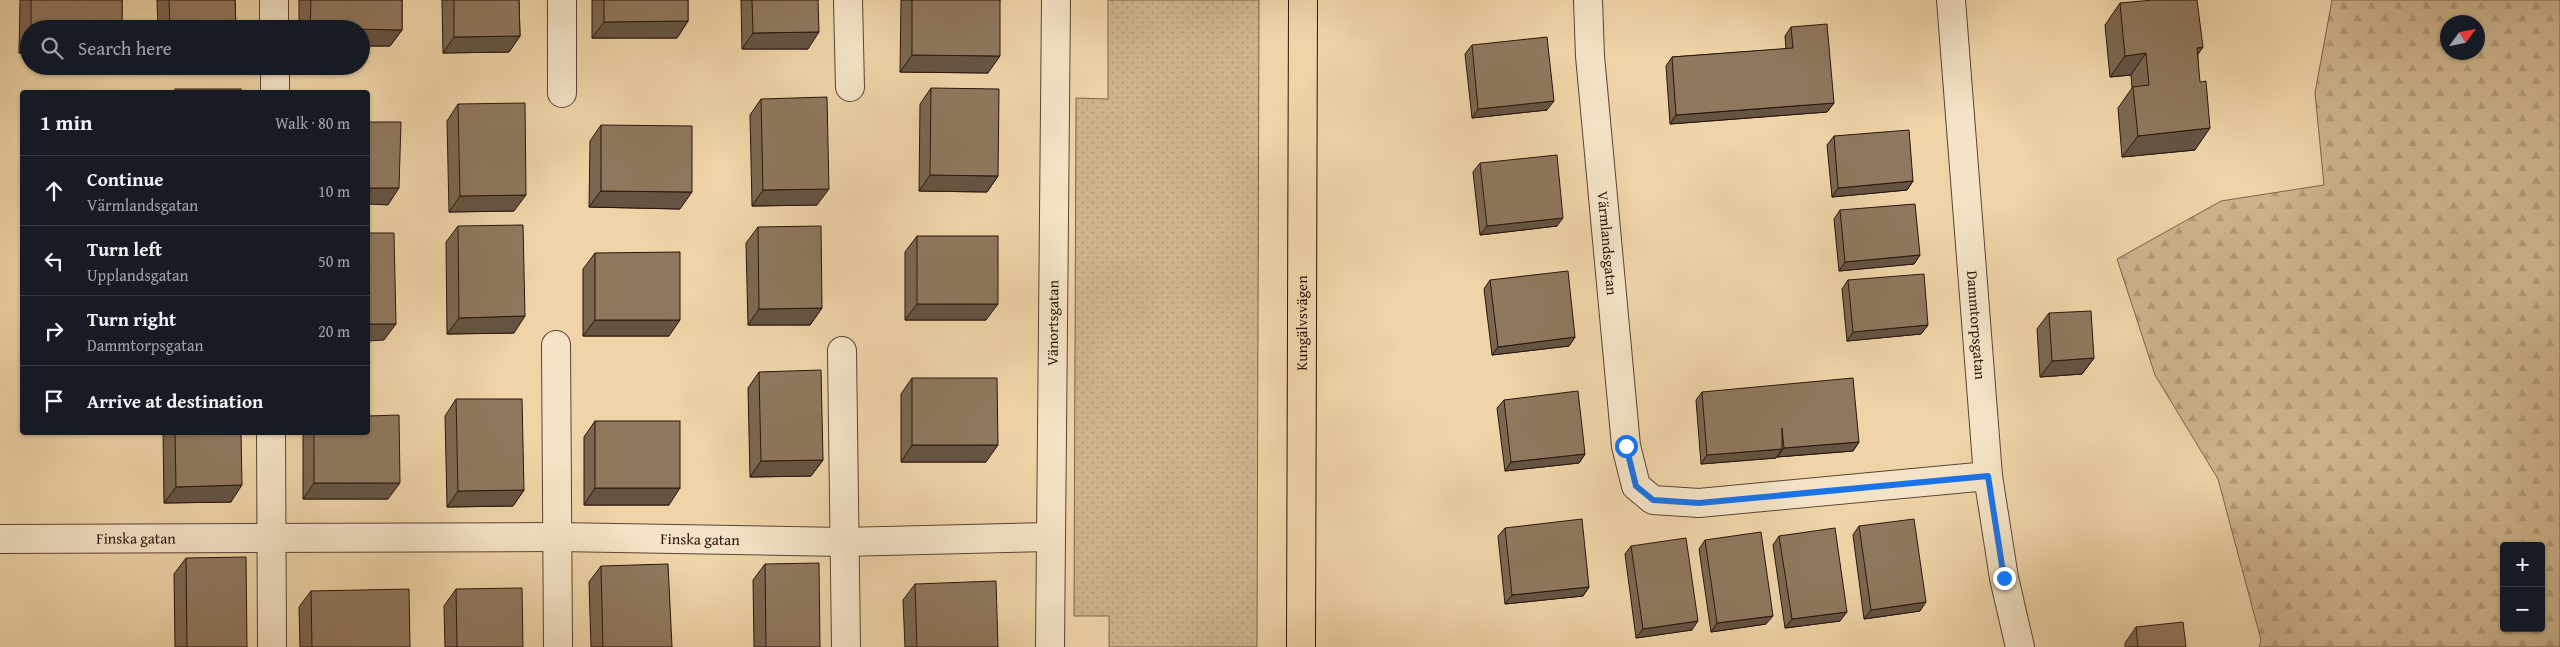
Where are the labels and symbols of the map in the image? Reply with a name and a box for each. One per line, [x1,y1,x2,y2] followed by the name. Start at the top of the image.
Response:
[2440,15,2485,60] north arrow
[1593,190,1623,297] street label: Värmlandsgatan
[1962,270,1992,381] street label: Dammtorpsgatan
[1291,275,1312,371] street label: Kungälvsvägen
[1042,279,1063,366] street label: Vänortsgatan
[1615,435,1638,458] route start
[96,527,176,549] street label: Finska gatan
[660,528,740,550] street label: Finska gatan
[1993,567,2016,590] route end

